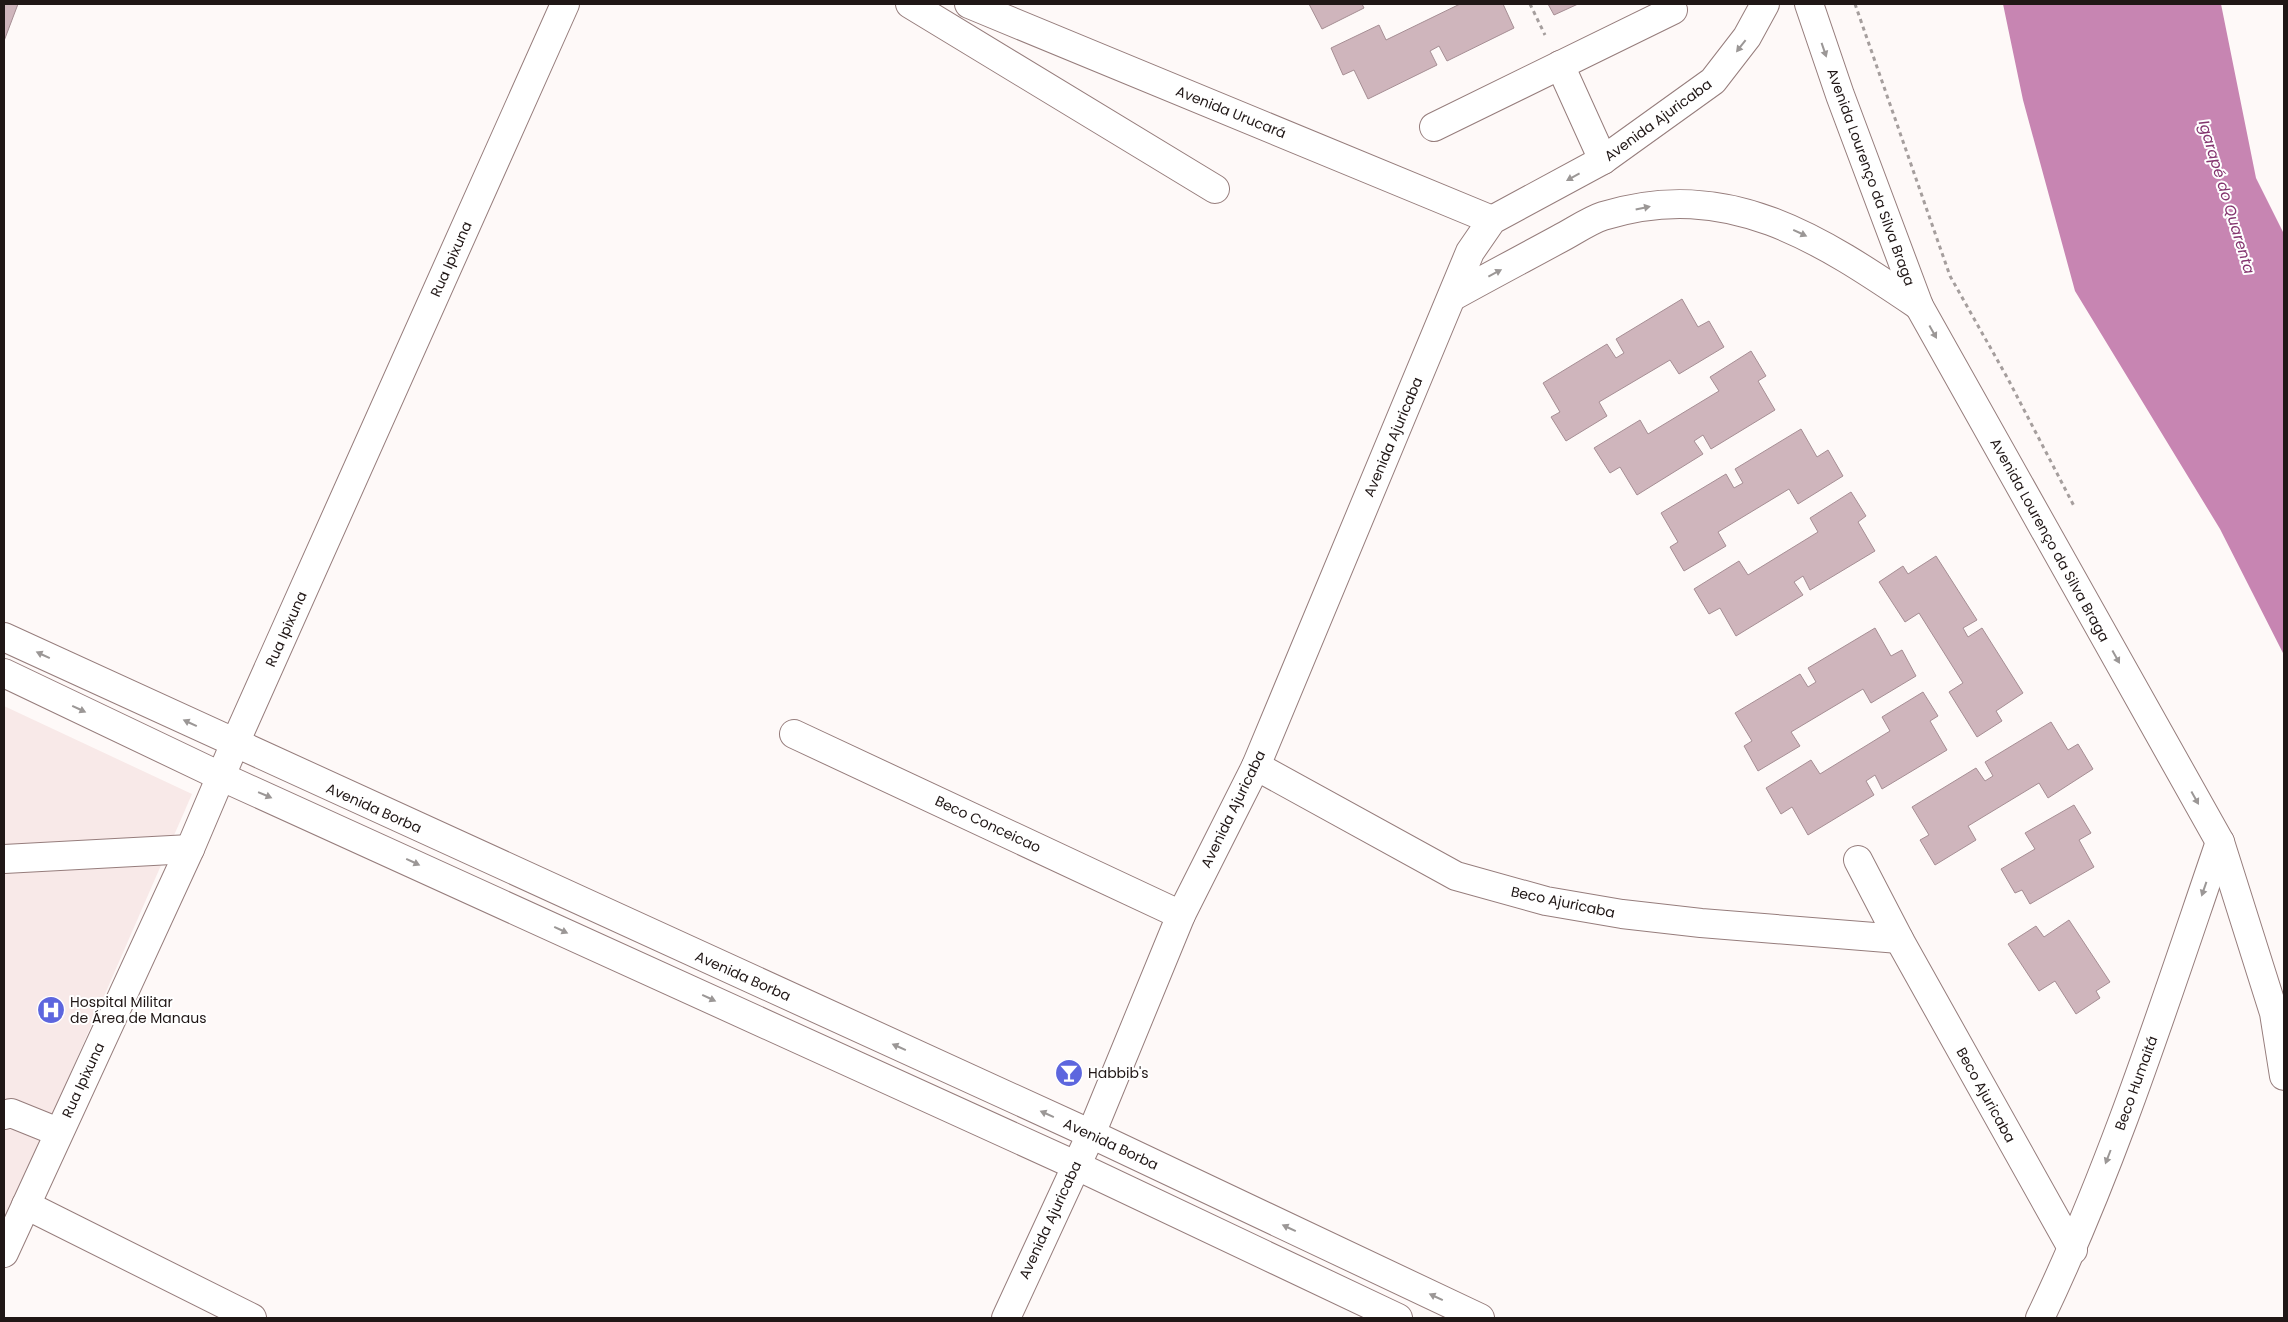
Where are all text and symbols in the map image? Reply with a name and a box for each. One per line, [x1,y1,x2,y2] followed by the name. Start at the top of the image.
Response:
[1735,39,1746,52] one-way arrow
[1821,43,1829,58] one-way arrow
[1822,65,1920,289] street label: Avenida Lourenço da Silva Braga
[1600,74,1716,166] street label: Avenida Ajuricaba
[1173,81,1289,143] street label: Avenida Urucará
[2194,118,2260,276] water label: Igarapé do Quarenta
[1566,172,1579,181] one-way arrow
[1635,204,1650,212] one-way arrow
[425,218,477,300] street label: Rua Ipixuna
[1793,229,1807,237] one-way arrow
[1488,269,1502,278] one-way arrow
[1929,325,1938,338] one-way arrow
[1359,374,1427,500] street label: Avenida Ajuricaba
[1985,435,2115,645] street label: Avenida Lourenço da Silva Braga
[260,588,312,670] street label: Rua Ipixuna
[36,650,50,658] one-way arrow
[2111,650,2120,663] one-way arrow
[72,705,87,713] one-way arrow
[183,718,197,726] one-way arrow
[1196,747,1270,871] street label: Avenida Ajuricaba
[323,778,425,838] street label: Avenida Borba
[932,791,1044,857] street label: Beco Conceicao
[2191,791,2199,806] one-way arrow
[258,792,272,800] one-way arrow
[406,859,420,867] one-way arrow
[1509,881,1617,923] street label: Beco Ajuricaba
[2200,881,2207,896] one-way arrow
[554,926,568,934] one-way arrow
[692,946,794,1006] street label: Avenida Borba
[70,992,207,1028] place label: Hospital Militar de Área de Manaus
[702,994,716,1002] one-way arrow
[36,995,66,1025] hospital icon: Hospital Militar de Área de Manaus
[2110,1033,2162,1133] street label: Beco Humaitá
[57,1039,109,1121] street label: Rua Ipixuna
[892,1042,906,1050] one-way arrow
[1952,1044,2020,1146] street label: Beco Ajuricaba
[1054,1058,1084,1088] bar icon: Habbib's
[1088,1063,1149,1083] place label: Habbib's
[1040,1110,1054,1118] one-way arrow
[1060,1113,1162,1175] street label: Avenida Borba
[2104,1150,2112,1165] one-way arrow
[1014,1158,1086,1282] street label: Avenida Ajuricaba
[1282,1224,1296,1232] one-way arrow
[1429,1293,1443,1301] one-way arrow

